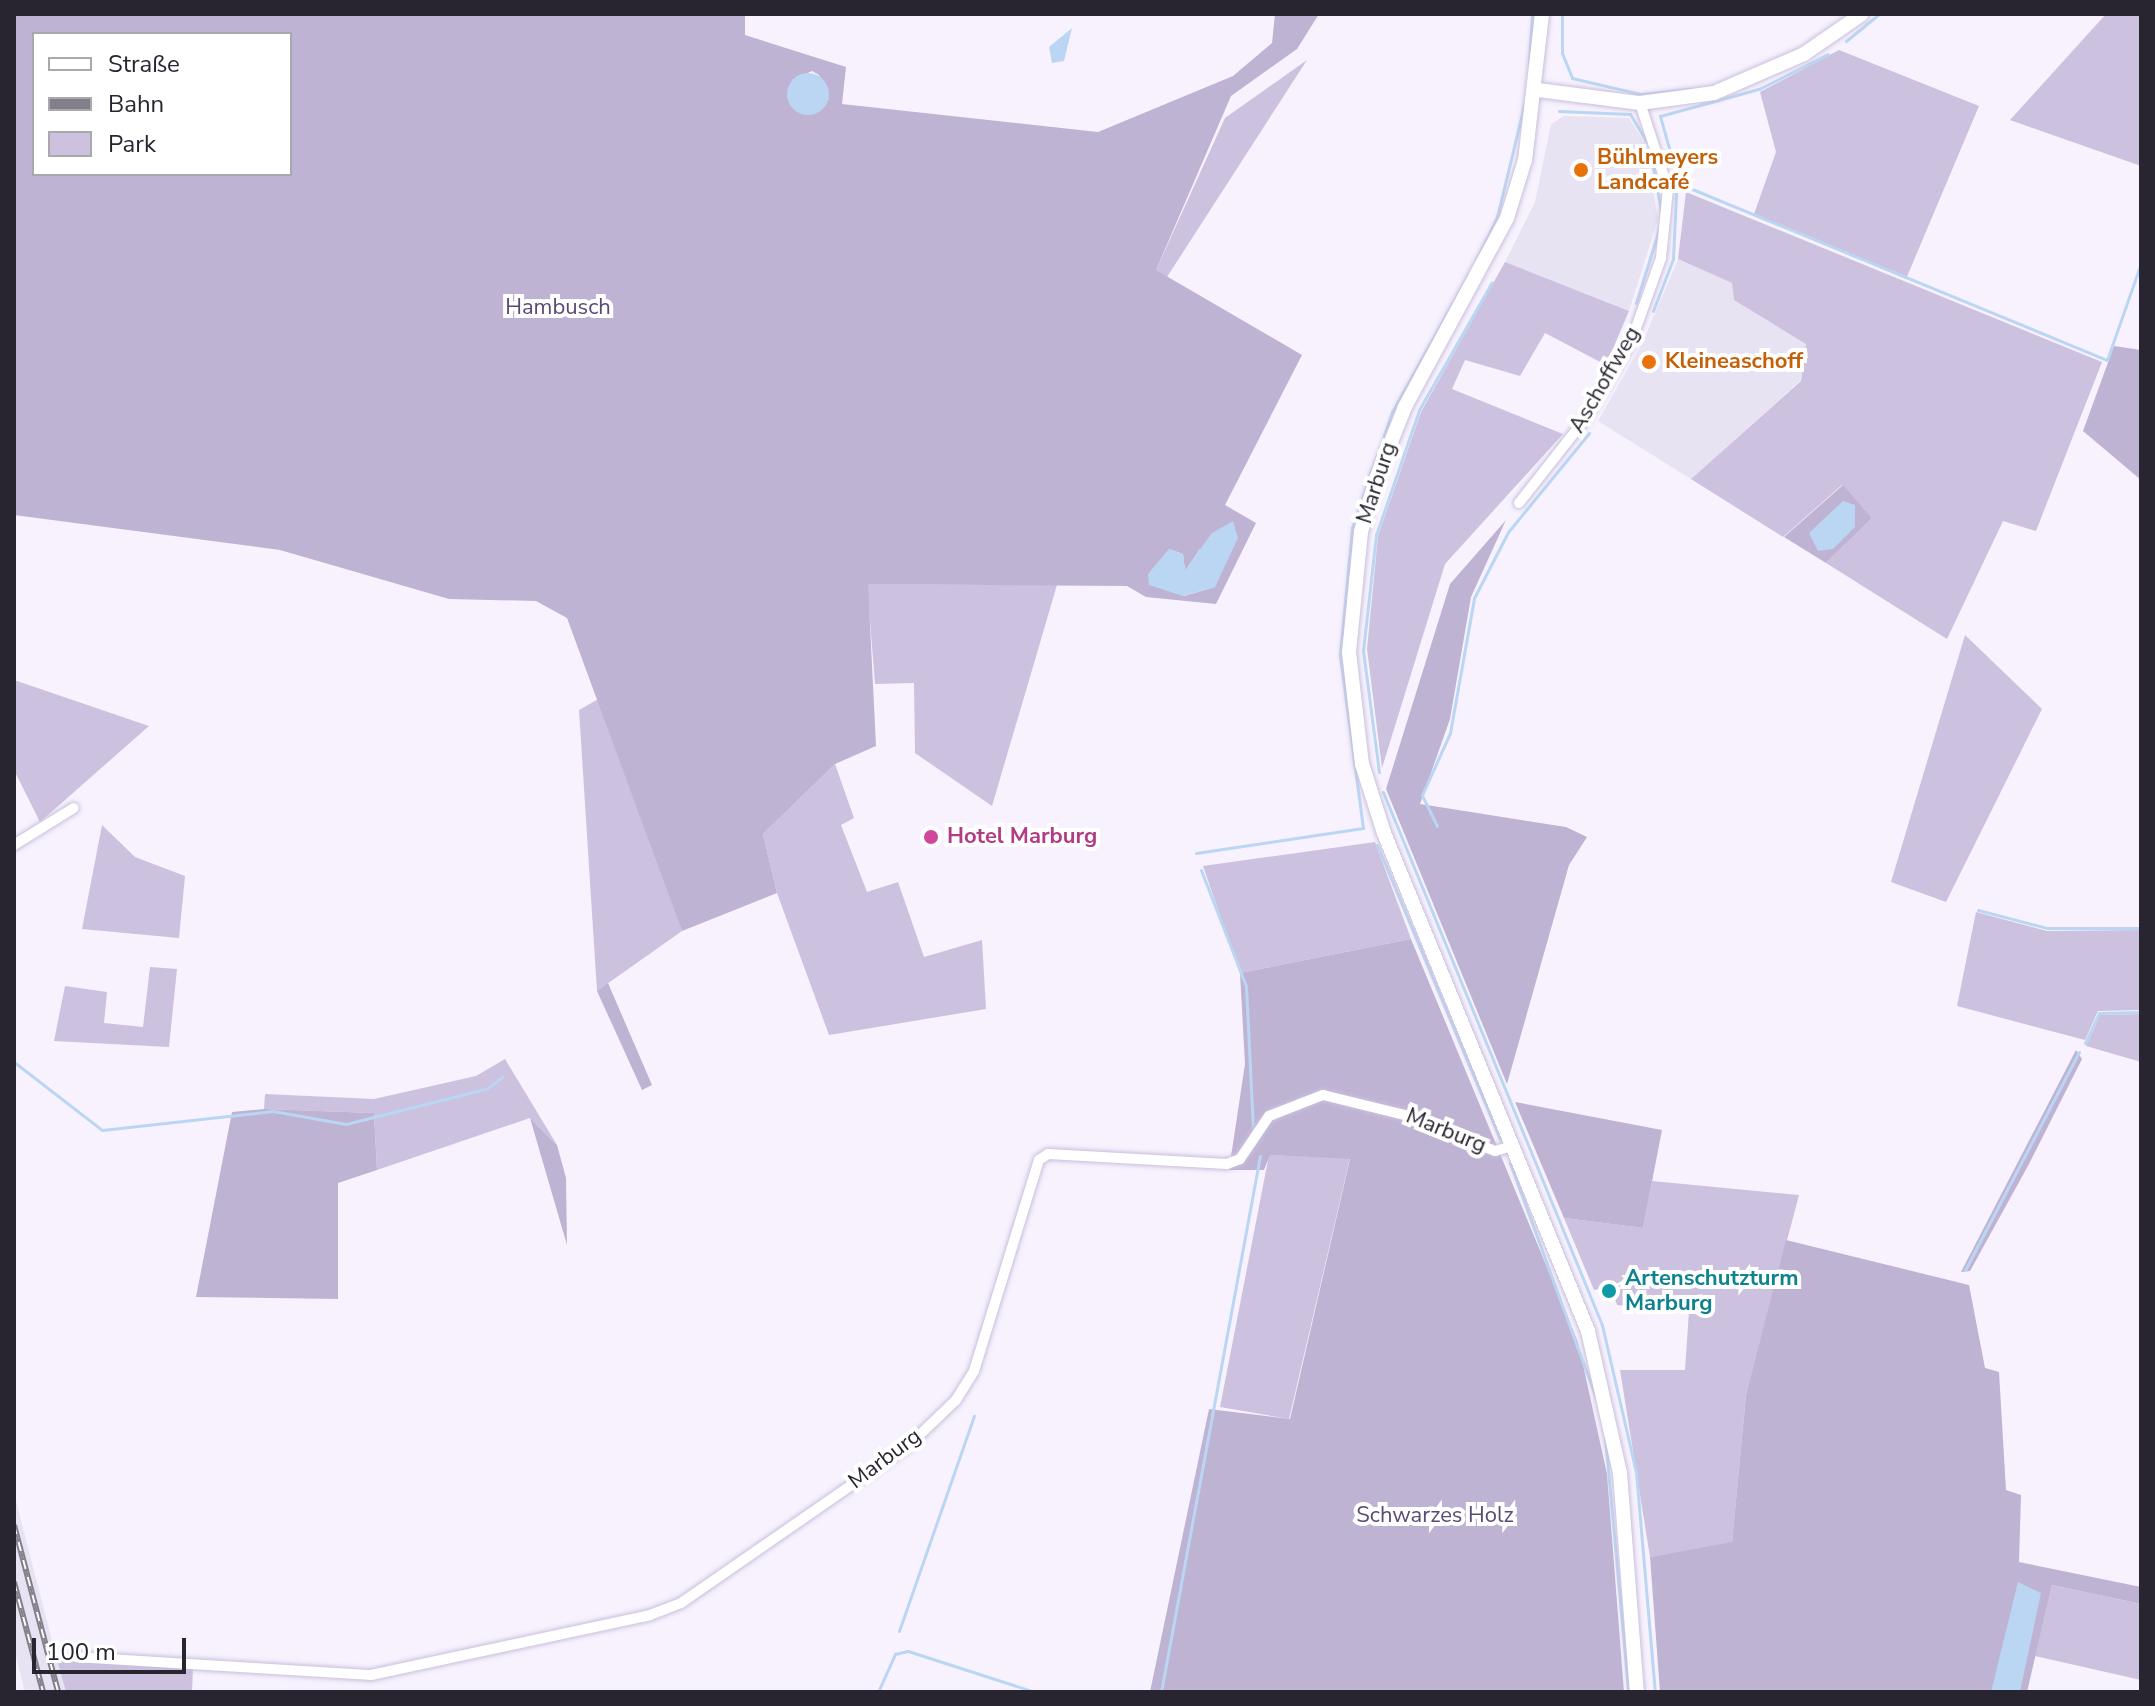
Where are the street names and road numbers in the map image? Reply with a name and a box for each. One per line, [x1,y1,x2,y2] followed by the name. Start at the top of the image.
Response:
[1564,322,1646,438] street label: Aschoffweg
[1351,439,1403,527] street label: Marburg
[1402,1103,1490,1159] street label: Marburg
[843,1423,927,1495] street label: Marburg

